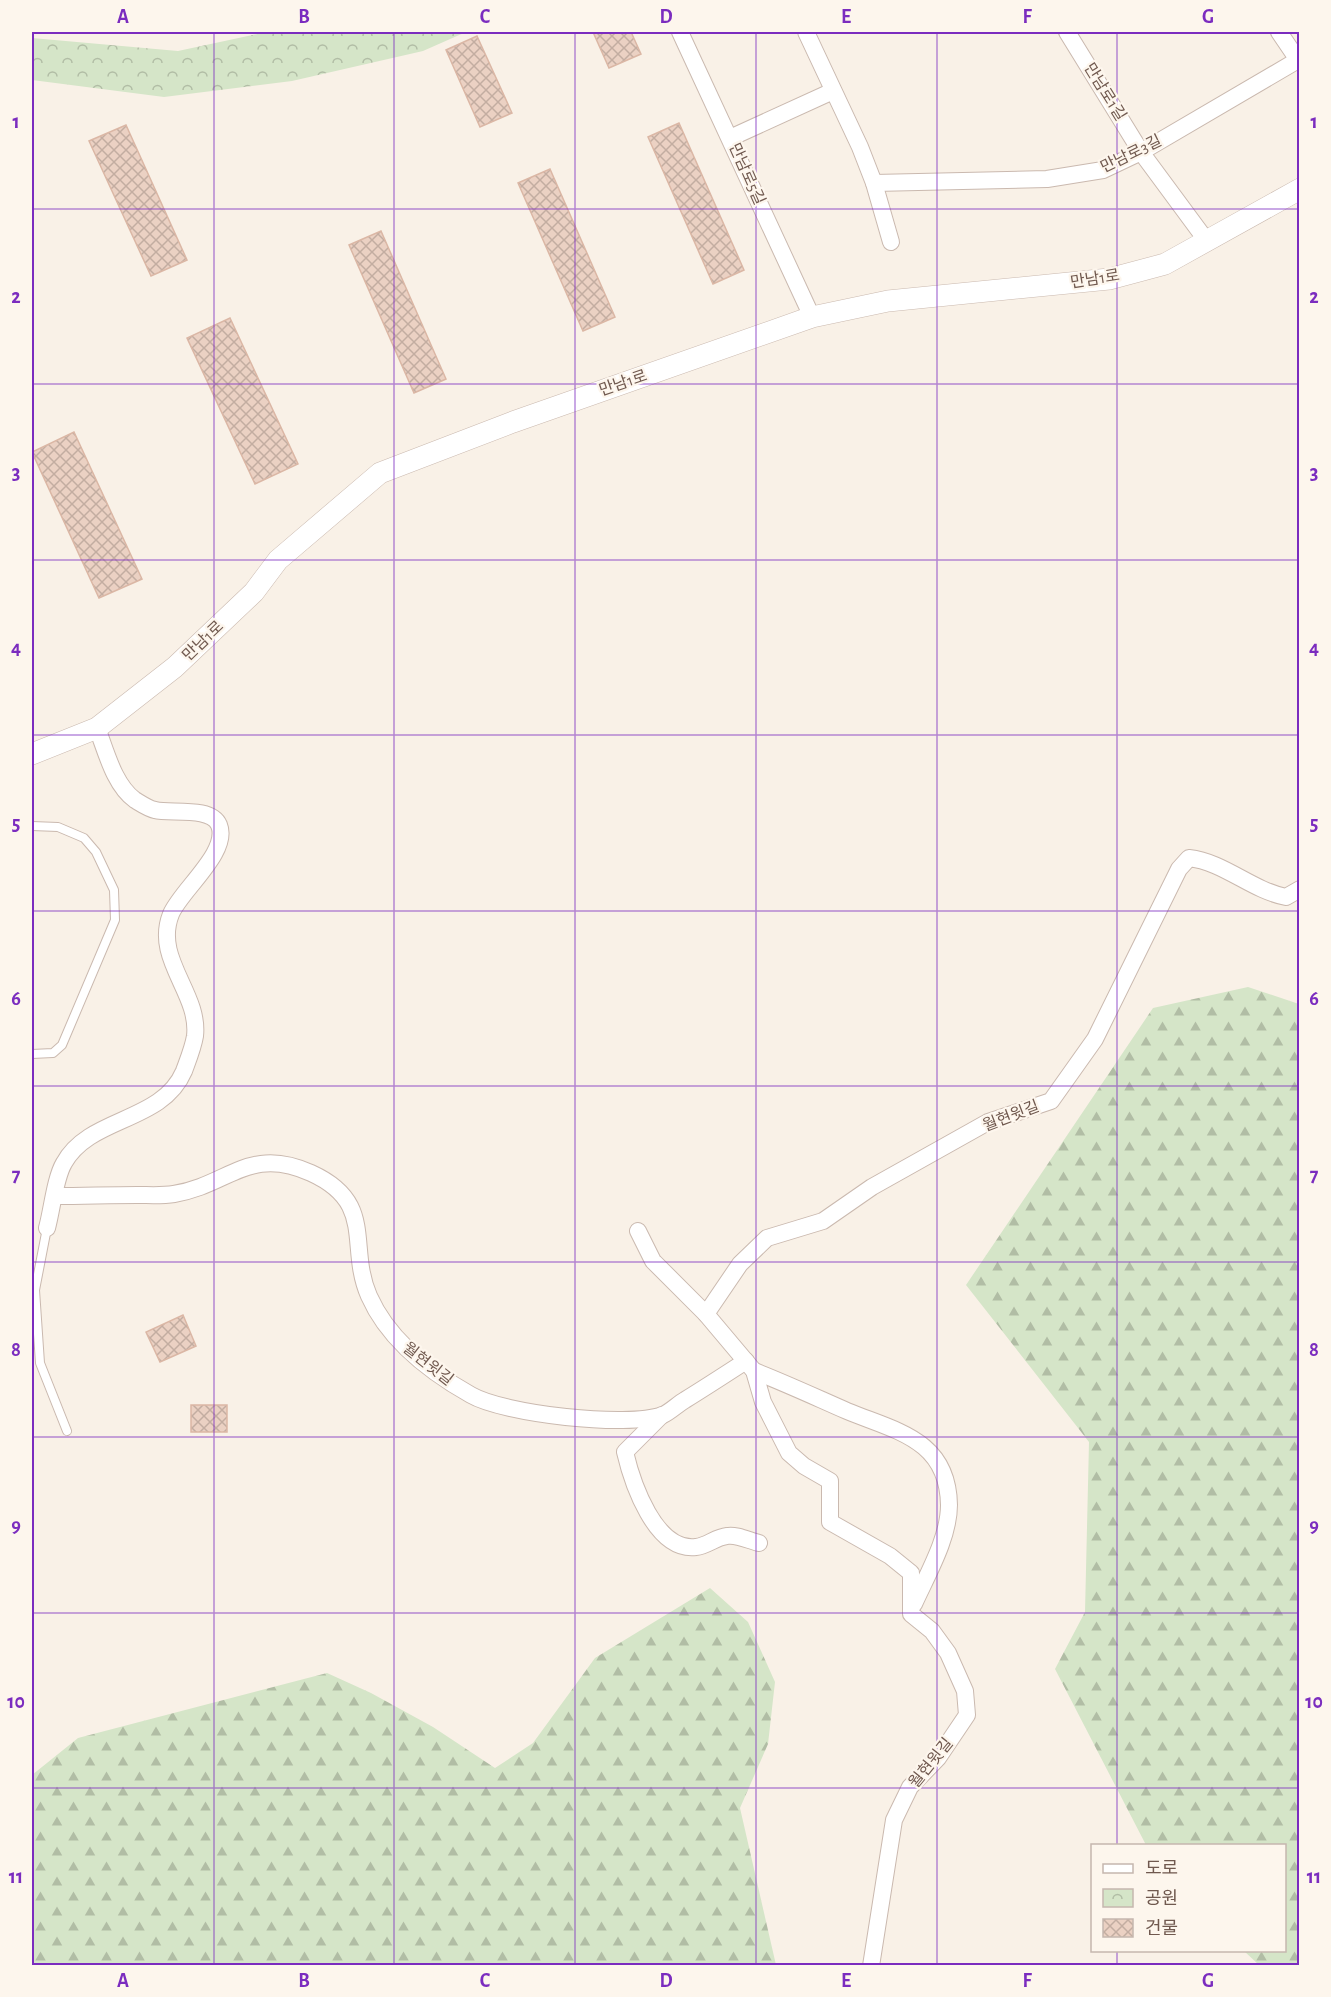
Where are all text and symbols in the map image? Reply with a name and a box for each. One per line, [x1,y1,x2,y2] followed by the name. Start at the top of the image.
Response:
[117,7,129,27] text: A
[298,7,310,27] text: B
[480,7,491,27] text: C
[659,7,673,27] text: D
[841,7,851,27] text: E
[1022,7,1032,27] text: F
[1202,7,1214,27] text: G
[1081,60,1129,124] street label: 만남로1길
[12,112,20,132] text: 1
[1310,112,1318,132] text: 1
[1098,132,1164,176] street label: 만남로3길
[726,141,768,207] street label: 만남로5길
[1069,267,1121,291] street label: 만남1로
[11,287,21,307] text: 2
[1309,287,1319,307] text: 2
[597,367,649,399] street label: 만남1로
[12,463,20,483] text: 3
[1310,463,1318,483] text: 3
[180,618,227,664] street label: 만남1로
[11,638,21,658] text: 4
[1309,638,1319,658] text: 4
[12,814,20,834] text: 5
[1310,814,1318,834] text: 5
[11,989,21,1009] text: 6
[1309,989,1319,1009] text: 6
[980,1097,1041,1134] street label: 월현윗길
[12,1165,21,1185] text: 7
[1310,1165,1319,1185] text: 7
[400,1339,457,1388] street label: 월현윗길
[11,1340,21,1360] text: 8
[1309,1340,1319,1360] text: 8
[11,1516,21,1536] text: 9
[1309,1516,1319,1536] text: 9
[7,1692,25,1712] text: 10
[1305,1692,1323,1712] text: 10
[905,1734,956,1791] street label: 월현윗길
[1091,1844,1286,1952] legend
[1145,1860,1178,1878] text: 도로
[9,1867,23,1887] text: 11
[1307,1867,1321,1887] text: 11
[1145,1889,1178,1908] text: 공원
[1145,1919,1178,1938] text: 건물
[117,1971,129,1991] text: A
[298,1971,310,1991] text: B
[480,1971,491,1991] text: C
[659,1971,673,1991] text: D
[841,1971,851,1991] text: E
[1022,1971,1032,1991] text: F
[1202,1971,1214,1991] text: G

